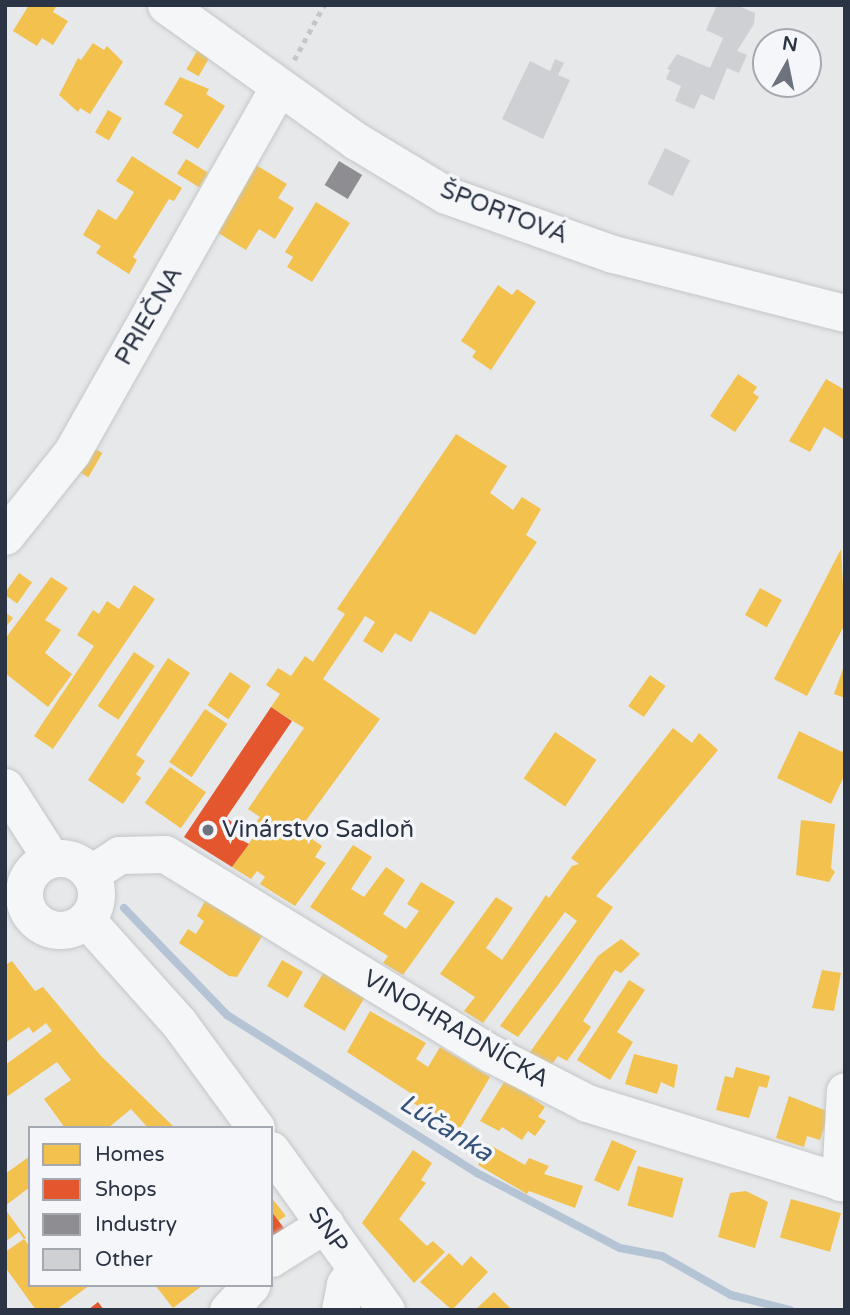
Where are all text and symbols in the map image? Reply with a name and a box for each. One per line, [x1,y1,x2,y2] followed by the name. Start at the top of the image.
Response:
[752,28,822,98] north arrow
[781,32,799,56] text: N
[436,176,572,250] street label: ŠPORTOVÁ
[109,262,189,370] street label: PRIEČNA
[222,816,414,844] place label: Vinárstvo Sadloň
[200,822,216,838] marker: Vinárstvo Sadloň
[358,964,554,1094] street label: VINOHRADNÍCKA
[394,1087,498,1169] water label: Lúčanka
[28,1126,273,1287] legend
[95,1142,165,1167] text: Homes
[95,1177,157,1202] text: Shops
[302,1201,354,1259] street label: SNP
[95,1212,177,1237] text: Industry
[95,1247,153,1272] text: Other

